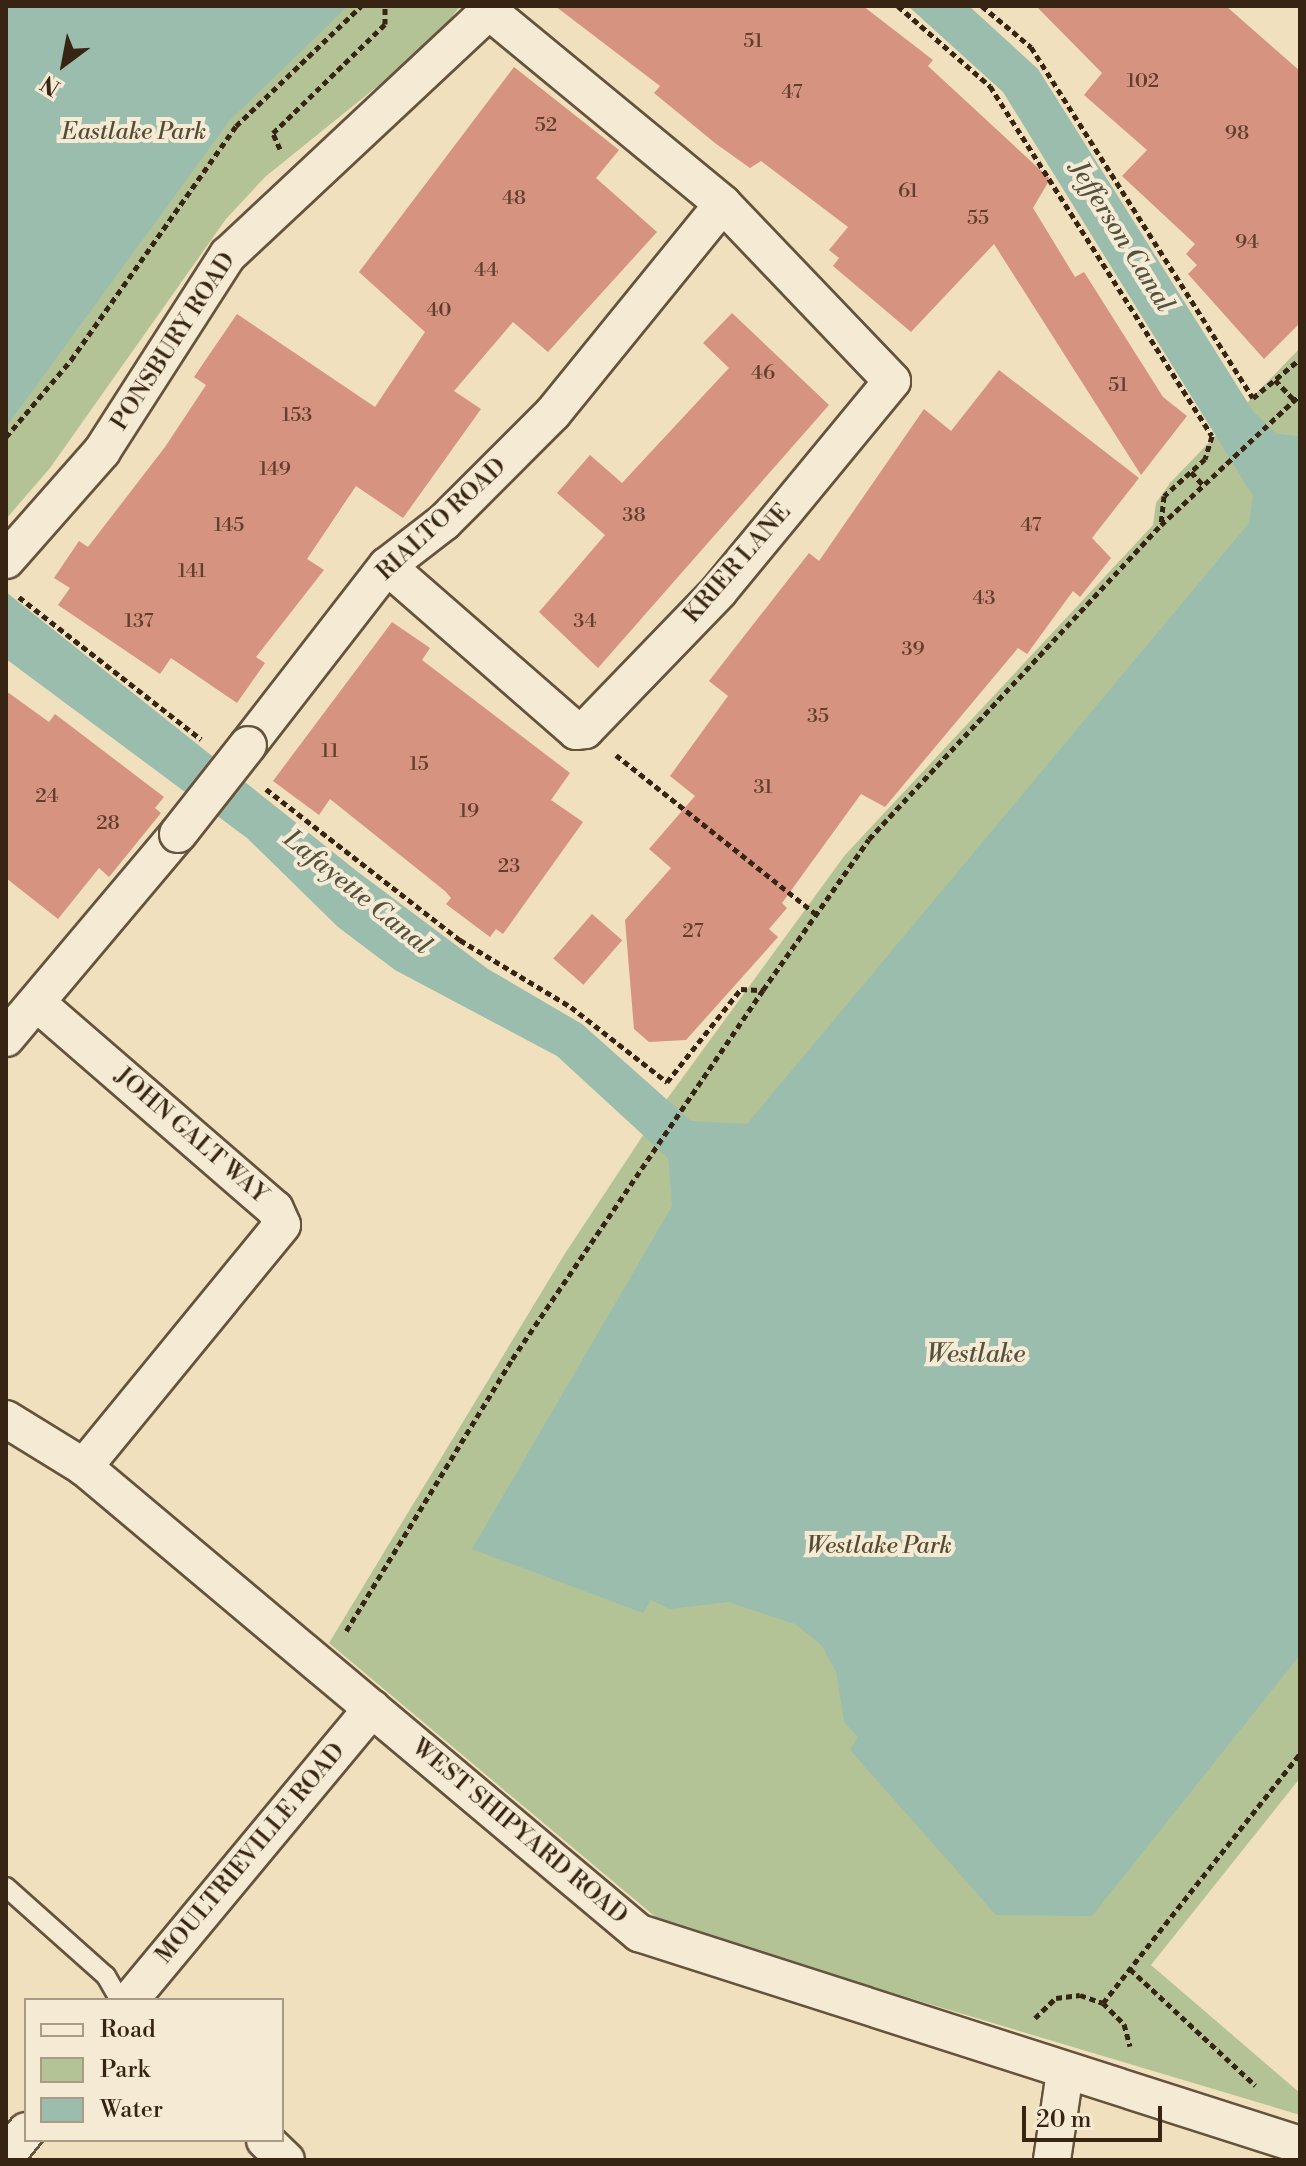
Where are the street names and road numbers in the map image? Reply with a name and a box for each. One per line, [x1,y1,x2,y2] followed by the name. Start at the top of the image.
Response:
[106,248,242,436] street label: PONSBURY ROAD
[371,453,513,587] street label: RIALTO ROAD
[678,498,798,630] street label: KRIER LANE
[109,1062,273,1210] street label: JOHN GALT WAY
[405,1733,633,1931] street label: WEST SHIPYARD ROAD
[150,1738,352,1970] street label: MOULTRIEVILLE ROAD

